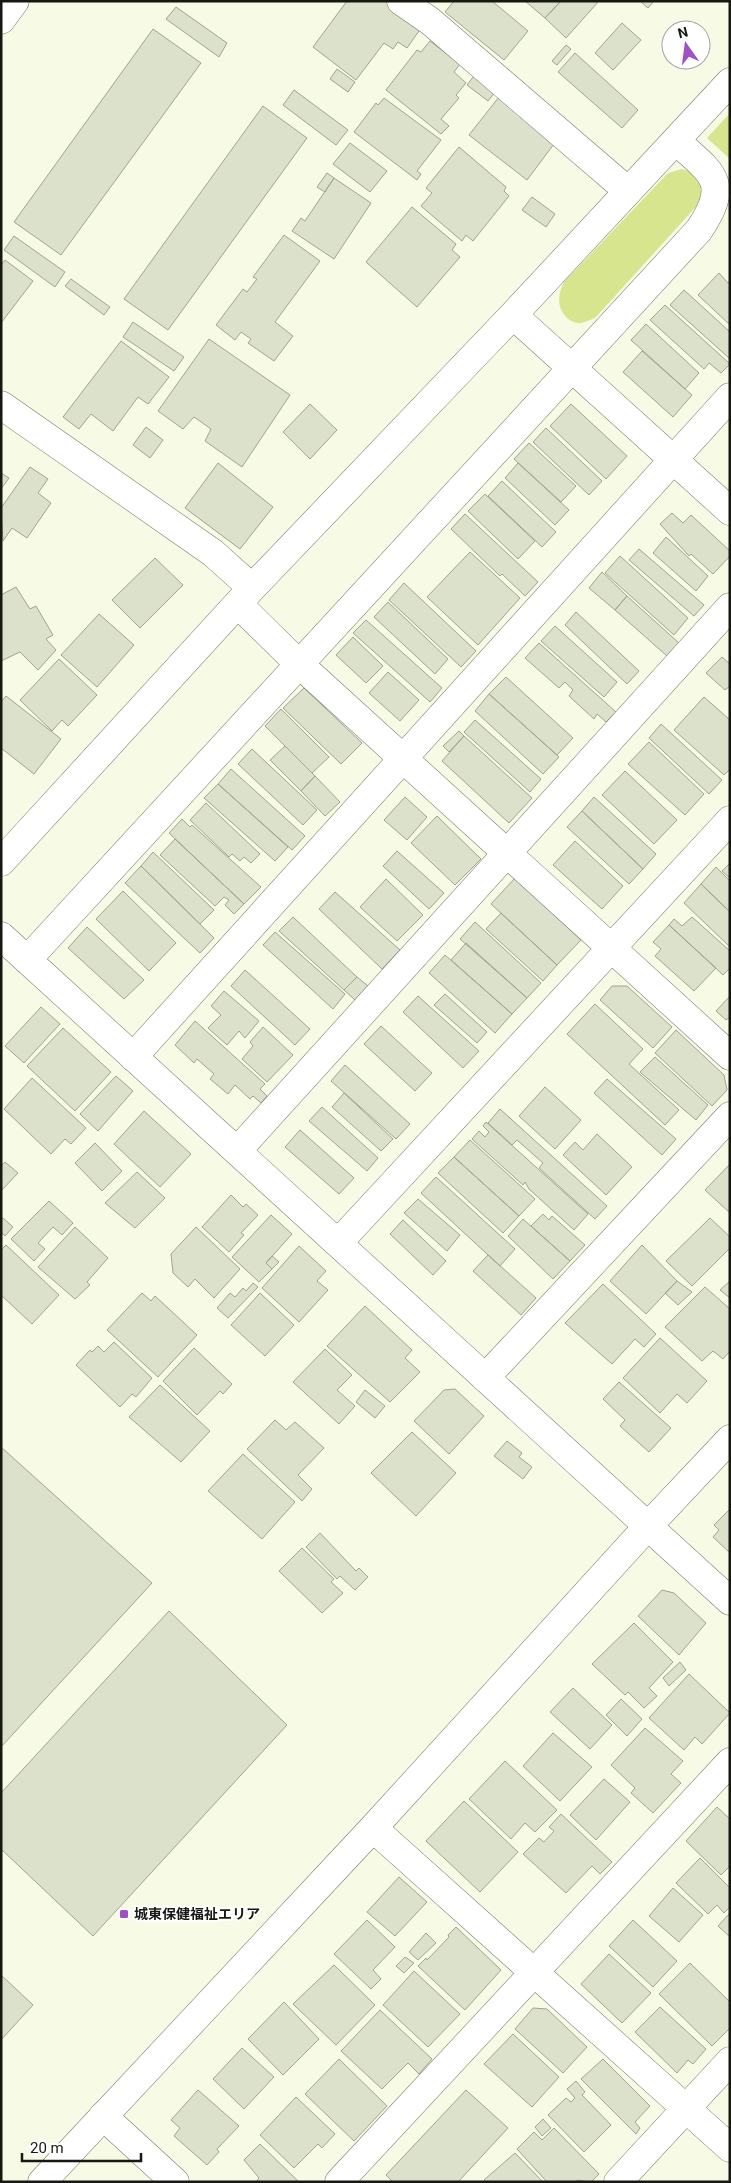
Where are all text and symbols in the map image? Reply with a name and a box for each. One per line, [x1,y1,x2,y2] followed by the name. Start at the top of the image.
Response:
[661,20,711,70] north arrow
[676,23,690,41] text: N
[134,1906,260,1922] place label: 城東保健福祉エリア
[118,1908,130,1920] marker: 城東保健福祉エリア
[22,2130,141,2162] scale bar
[30,2139,64,2157] text: 20 m

